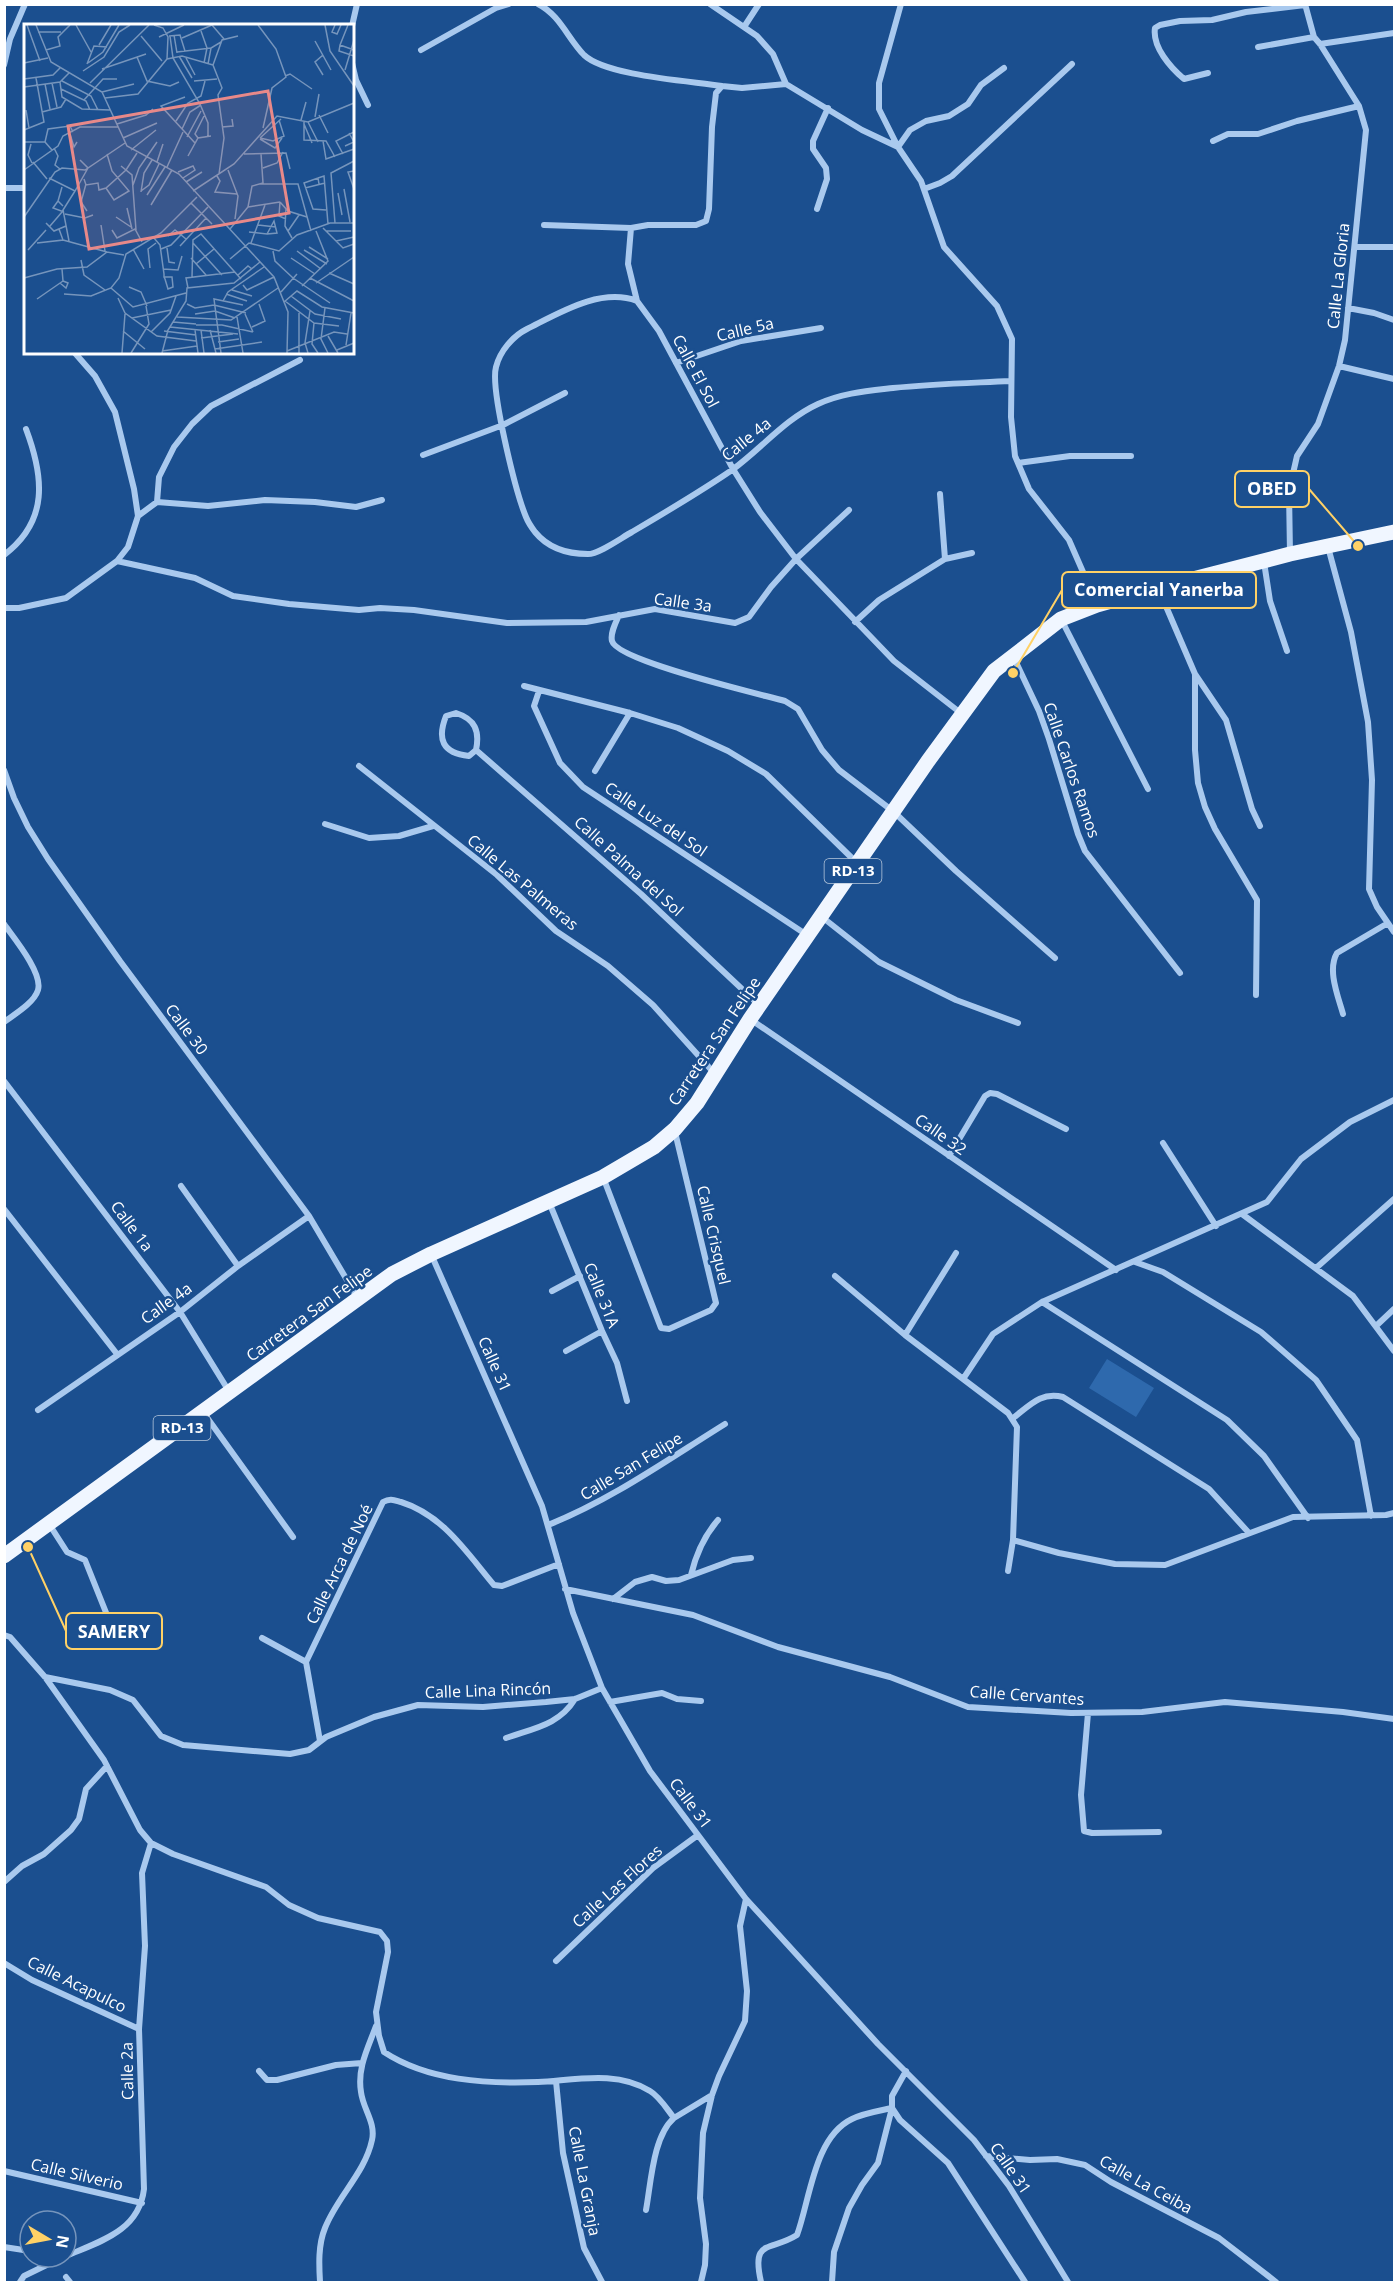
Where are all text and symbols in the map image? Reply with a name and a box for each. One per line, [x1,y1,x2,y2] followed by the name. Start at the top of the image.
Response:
[24,24,354,354] inset map
[1322,222,1354,330] street label: Calle La Gloria
[714,312,776,346] street label: Calle 5a
[668,331,724,411] street label: Calle El Sol
[716,412,776,466] street label: Calle 4a
[1235,471,1309,507] callout: OBED
[1247,476,1297,500] text: OBED
[1062,572,1256,608] callout: Comercial Yanerba
[1074,577,1244,601] text: Comercial Yanerba
[653,587,713,617] street label: Calle 3a
[1038,699,1106,841] street label: Calle Carlos Ramos
[600,776,712,862] street label: Calle Luz del Sol
[570,811,688,921] street label: Calle Palma del Sol
[463,829,583,935] street label: Calle Las Palmeras
[824,859,882,883] road number: RD-13
[663,972,765,1110] street label: Carretera San Felipe
[161,999,213,1059] street label: Calle 30
[911,1108,971,1160] street label: Calle 32
[692,1183,736,1287] street label: Calle Crisquel
[106,1196,158,1256] street label: Calle 1a
[579,1259,625,1332] street label: Calle 31A
[241,1260,377,1366] street label: Carretera San Felipe
[136,1277,196,1329] street label: Calle 4a
[473,1333,517,1395] street label: Calle 31
[154,1416,210,1440] road number: RD-13
[576,1427,686,1505] street label: Calle San Felipe
[300,1500,378,1628] street label: Calle Arca de Noé
[66,1613,162,1649] callout: SAMERY
[78,1619,151,1643] text: SAMERY
[425,1677,551,1703] street label: Calle Lina Rincón
[969,1680,1085,1710] street label: Calle Cervantes
[665,1773,717,1833] street label: Calle 31
[567,1840,667,1932] street label: Calle Las Flores
[24,1950,130,2018] street label: Calle Acapulco
[115,2042,139,2100] street label: Calle 2a
[564,2124,606,2238] street label: Calle La Granja
[985,2138,1037,2198] street label: Calle 31
[1095,2149,1197,2219] street label: Calle La Ceiba
[29,2153,125,2195] street label: Calle Silverio
[18,2209,78,2269] north arrow
[51,2233,75,2250] text: N

